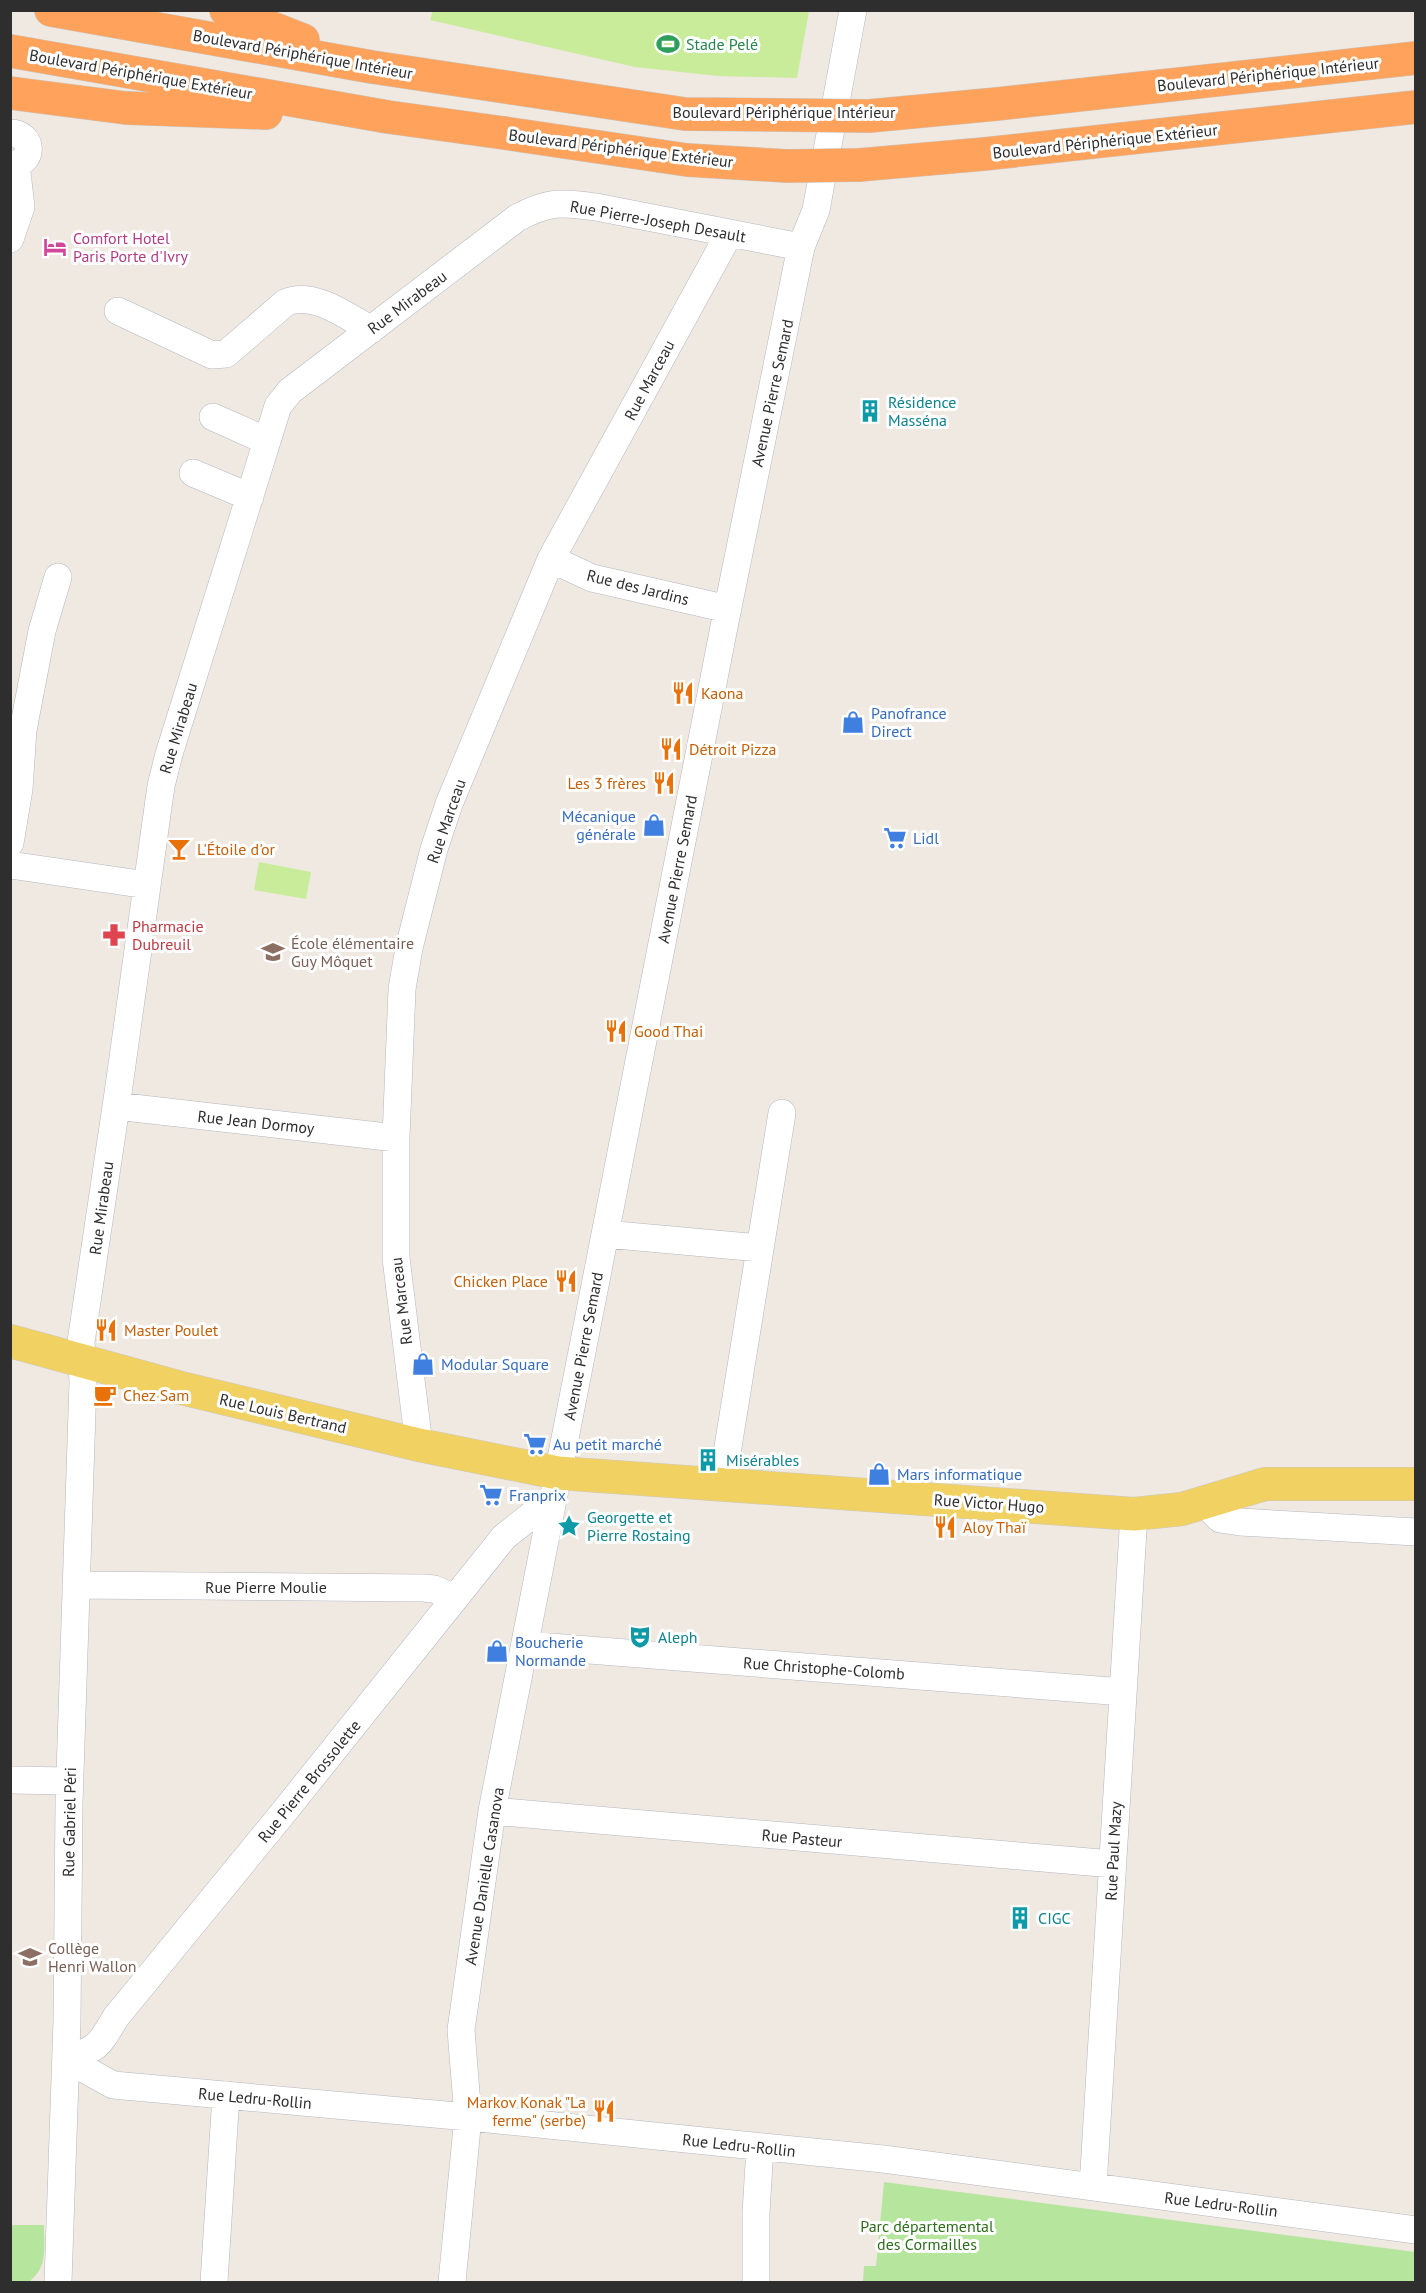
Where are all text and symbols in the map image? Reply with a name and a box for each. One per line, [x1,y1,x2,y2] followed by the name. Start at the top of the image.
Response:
[192,25,415,83] street label: Boulevard Périphérique Intérieur
[655,31,681,57] sports icon: Stade Pelé
[686,34,758,54] place label: Stade Pelé
[28,45,255,104] street label: Boulevard Périphérique Extérieur
[1156,52,1380,96] street label: Boulevard Périphérique Intérieur
[673,102,896,122] street label: Boulevard Périphérique Intérieur
[991,119,1219,163] street label: Boulevard Périphérique Extérieur
[508,124,735,172] street label: Boulevard Périphérique Extérieur
[568,196,748,246] street label: Rue Pierre-Joseph Desault
[73,228,188,266] place label: Comfort Hotel Paris Porte d'Ivry
[42,234,68,260] hotel icon: Comfort Hotel Paris Porte d'Ivry
[363,266,451,338] street label: Rue Mirabeau
[747,317,797,469] street label: Avenue Pierre Semard
[620,336,678,424] street label: Rue Marceau
[888,392,956,430] place label: Résidence Masséna
[857,398,883,424] building icon: Résidence Masséna
[585,565,691,609] street label: Rue des Jardins
[155,680,201,776] street label: Rue Mirabeau
[670,680,696,706] restaurant icon: Kaona
[701,683,744,703] place label: Kaona
[871,703,947,741] place label: Panofrance Direct
[840,709,866,735] shop icon: Panofrance Direct
[658,736,684,762] restaurant icon: Détroit Pizza
[689,739,777,759] place label: Détroit Pizza
[651,770,677,796] restaurant icon: Les 3 frères
[568,773,646,793] place label: Les 3 frères
[422,776,470,866] street label: Rue Marceau
[653,793,701,945] street label: Avenue Pierre Semard
[562,806,636,844] place label: Mécanique générale
[641,812,667,838] shop icon: Mécanique générale
[882,825,908,851] supermarket icon: Lidl
[913,828,939,848] place label: Lidl
[166,836,192,862] bar icon: L'Étoile d'or
[197,839,276,859] place label: L'Étoile d'or
[132,916,204,954] place label: Pharmacie Dubreuil
[101,922,127,948] pharmacy icon: Pharmacie Dubreuil
[291,933,414,971] place label: École élémentaire Guy Môquet
[260,939,286,965] school or university icon: École élémentaire Guy Môquet
[603,1018,629,1044] restaurant icon: Good Thai
[634,1021,703,1041] place label: Good Thai
[197,1106,316,1138] street label: Rue Jean Dormoy
[85,1160,117,1256] street label: Rue Mirabeau
[386,1256,416,1346] street label: Rue Marceau
[553,1268,579,1294] restaurant icon: Chicken Place
[559,1270,607,1422] street label: Avenue Pierre Semard
[453,1271,548,1291] place label: Chicken Place
[93,1317,119,1343] restaurant icon: Master Poulet
[124,1320,219,1340] place label: Master Poulet
[410,1351,436,1377] shop icon: Modular Square
[441,1354,549,1374] place label: Modular Square
[92,1382,118,1408] cafe icon: Chez Sam
[123,1385,189,1405] place label: Chez Sam
[218,1389,348,1437] street label: Rue Louis Bertrand
[522,1431,548,1457] supermarket icon: Au petit marché
[553,1434,662,1454] place label: Au petit marché
[695,1447,721,1473] building icon: Misérables
[726,1450,800,1470] place label: Misérables
[866,1461,892,1487] shop icon: Mars informatique
[897,1464,1022,1484] place label: Mars informatique
[478,1482,504,1508] supermarket icon: Franprix
[509,1485,566,1505] place label: Franprix
[933,1489,1045,1517] street label: Rue Victor Hugo
[587,1507,691,1545] place label: Georgette et Pierre Rostaing
[556,1513,582,1539] place icon: Georgette et Pierre Rostaing
[932,1514,958,1540] restaurant icon: Aloy Thaï
[963,1517,1027,1537] place label: Aloy Thaï
[205,1577,327,1597] street label: Rue Pierre Moulie
[627,1624,653,1650] theatre icon: Aleph
[658,1627,698,1647] place label: Aleph
[515,1632,586,1670] place label: Boucherie Normande
[484,1638,510,1664] shop icon: Boucherie Normande
[743,1652,905,1684] street label: Rue Christophe-Colomb
[253,1716,365,1846] street label: Rue Pierre Brossolette
[58,1767,80,1877] street label: Rue Gabriel Péri
[460,1786,508,1966] street label: Avenue Danielle Casanova
[1100,1800,1126,1901] street label: Rue Paul Mazy
[761,1825,844,1852] street label: Rue Pasteur
[1007,1905,1033,1931] building icon: CIGC
[1038,1908,1071,1928] place label: CIGC
[48,1938,137,1976] place label: Collège Henri Wallon
[17,1944,43,1970] school or university icon: Collège Henri Wallon
[197,2083,313,2113] street label: Rue Ledru-Rollin
[467,2092,586,2130] place label: Markov Konak "La ferme" (serbe)
[591,2098,617,2124] restaurant icon: Markov Konak "La ferme" (serbe)
[681,2129,797,2161] street label: Rue Ledru-Rollin
[1163,2187,1279,2221] street label: Rue Ledru-Rollin
[860,2216,994,2254] park label: Parc départemental des Cormailles

